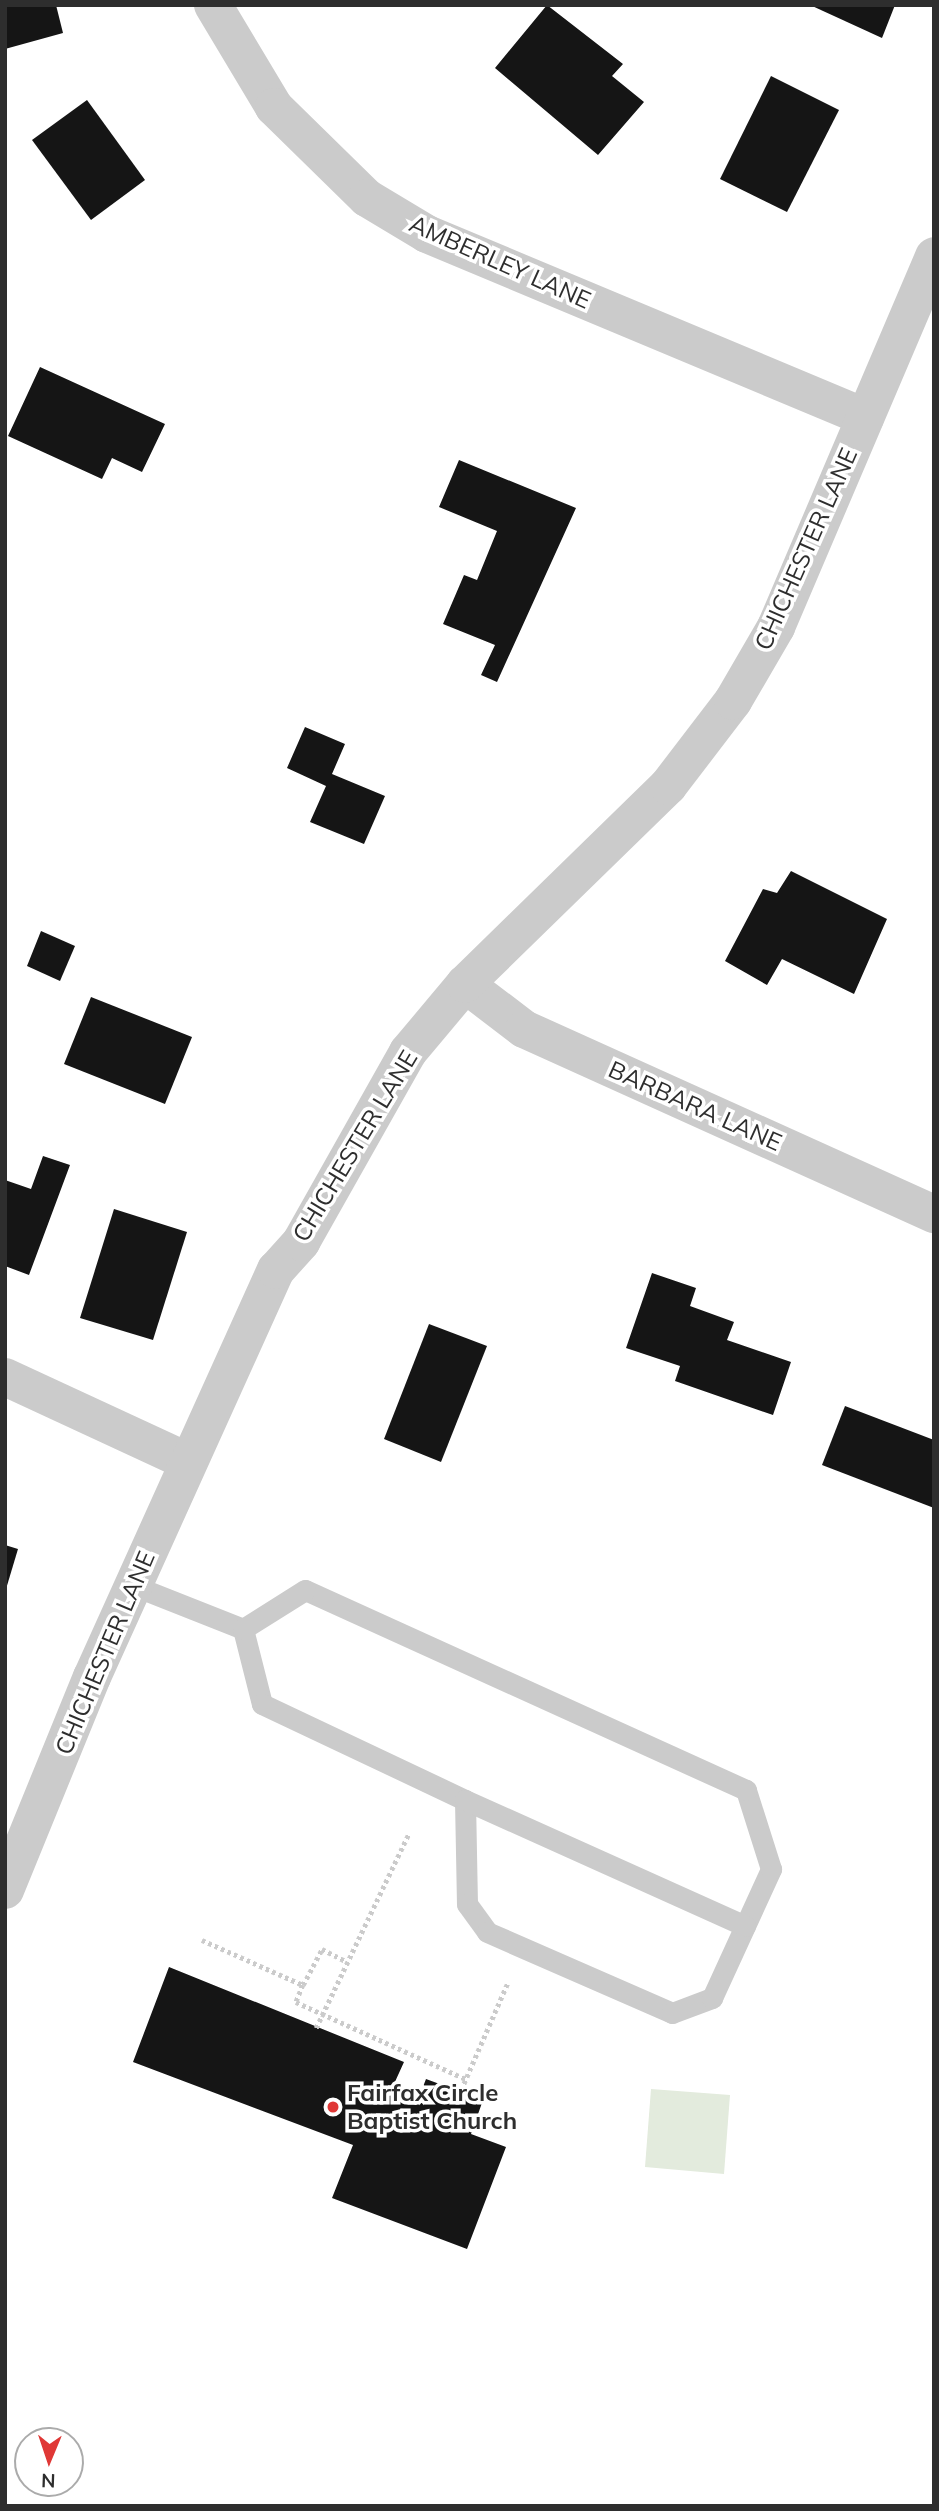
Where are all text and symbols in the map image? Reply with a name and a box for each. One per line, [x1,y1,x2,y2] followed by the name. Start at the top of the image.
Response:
[405,209,595,315] street label: AMBERLEY LANE
[749,444,863,654] street label: CHICHESTER LANE
[287,1045,423,1247] street label: CHICHESTER LANE
[604,1055,786,1157] street label: BARBARA LANE
[49,1547,161,1759] street label: CHICHESTER LANE
[347,2079,517,2135] place label: Fairfax Circle Baptist Church
[325,2099,341,2115] marker: Fairfax Circle Baptist Church
[14,2427,84,2497] north arrow
[41,2469,56,2493] text: N

